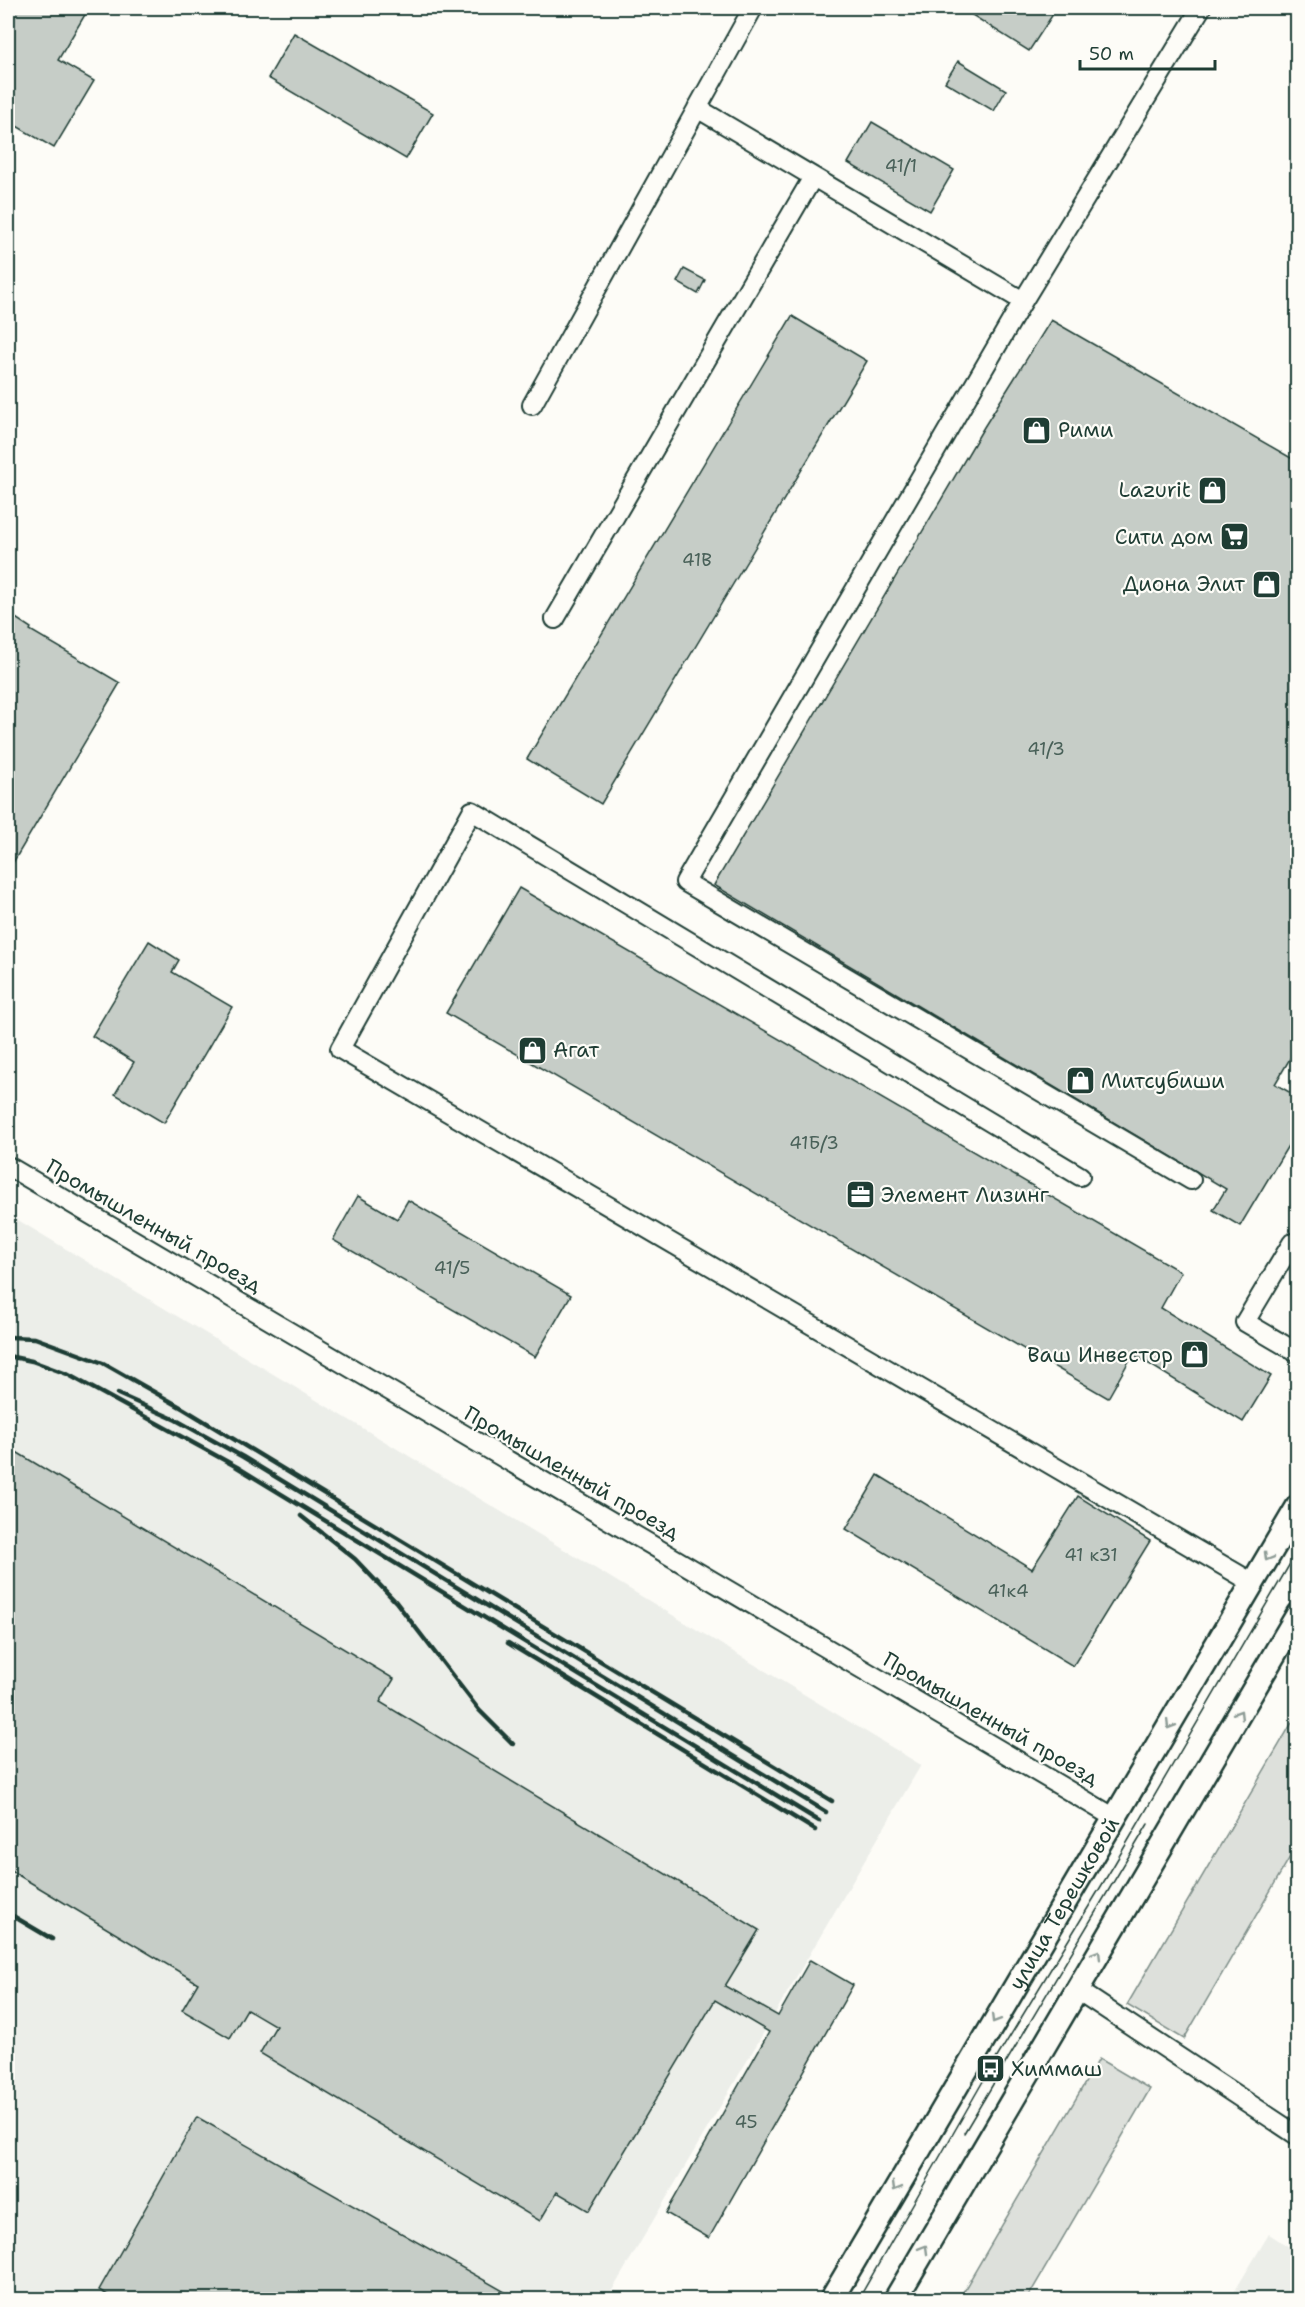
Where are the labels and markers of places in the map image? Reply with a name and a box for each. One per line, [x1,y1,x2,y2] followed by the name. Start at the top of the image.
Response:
[1021,414,1053,446] shop icon: Рими
[1058,416,1114,444] place label: Рими
[1196,474,1228,506] shop icon: Lazurit
[1119,476,1191,504] place label: Lazurit
[1218,521,1250,553] supermarket icon: Сити дом
[1115,523,1213,551] place label: Сити дом
[1250,568,1282,600] shop icon: Диона Элит
[1123,570,1245,598] place label: Диона Элит
[516,1034,548,1066] shop icon: Агат
[553,1036,599,1064] place label: Агат
[1064,1065,1096,1097] shop icon: Митсубиши
[1101,1067,1225,1095] place label: Митсубиши
[844,1179,876,1211] office icon: Элемент Лизинг
[881,1181,1050,1209] place label: Элемент Лизинг
[1178,1339,1210,1371] shop icon: Ваш Инвестор
[1027,1341,1173,1369] place label: Ваш Инвестор
[974,2053,1006,2085] bus stop icon: Химмаш
[1011,2055,1102,2083] place label: Химмаш

